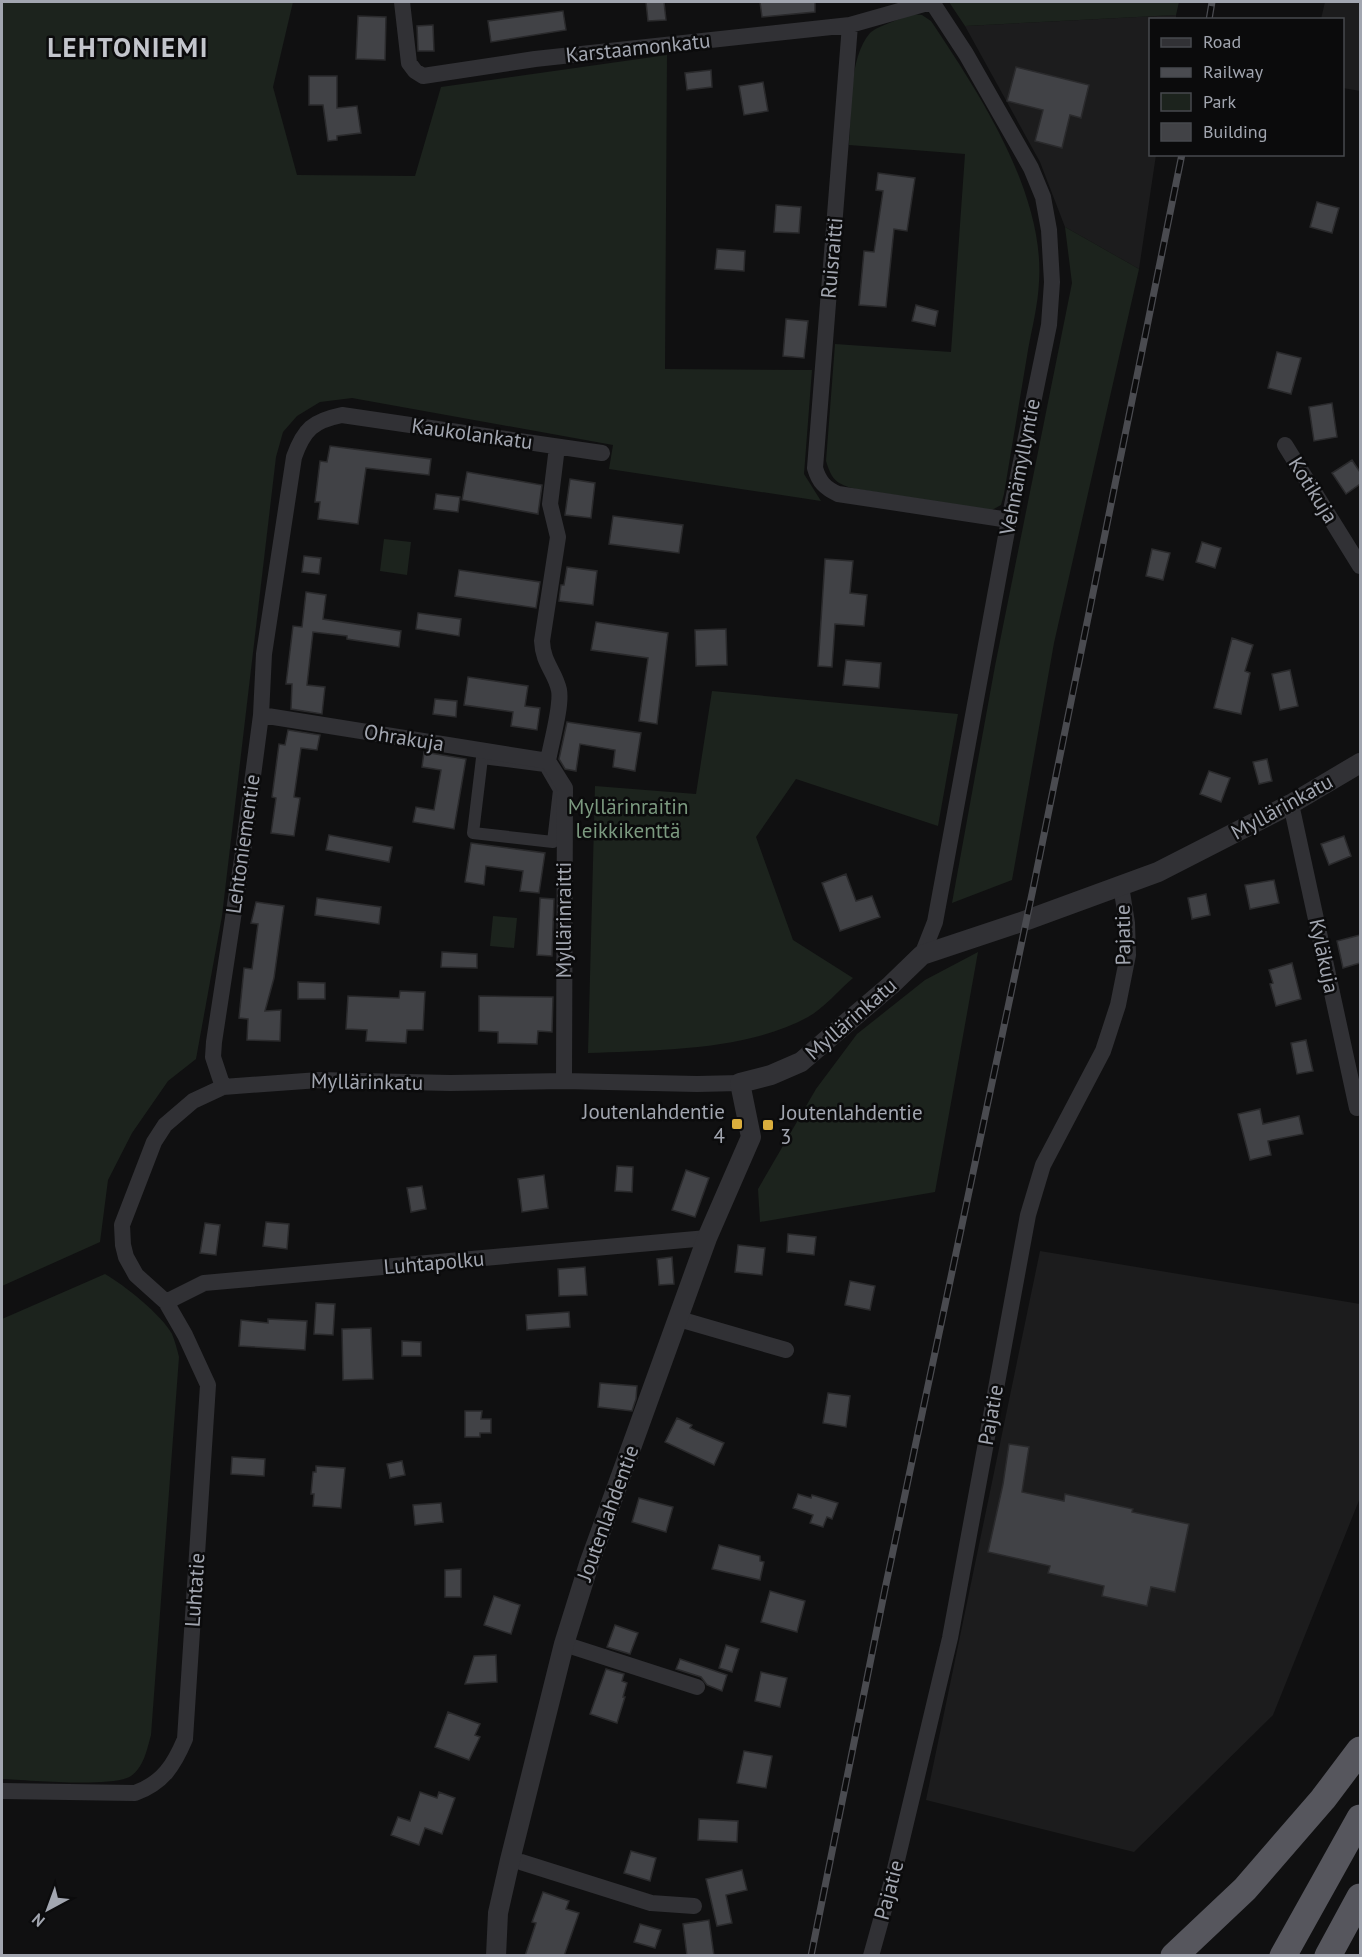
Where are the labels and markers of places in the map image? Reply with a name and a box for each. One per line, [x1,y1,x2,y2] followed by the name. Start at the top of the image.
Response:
[581,1098,725,1149] place label: Joutenlahdentie 4
[779,1099,923,1150] place label: Joutenlahdentie 3
[730,1117,744,1131] marker: Joutenlahdentie 4
[761,1118,775,1132] marker: Joutenlahdentie 3

